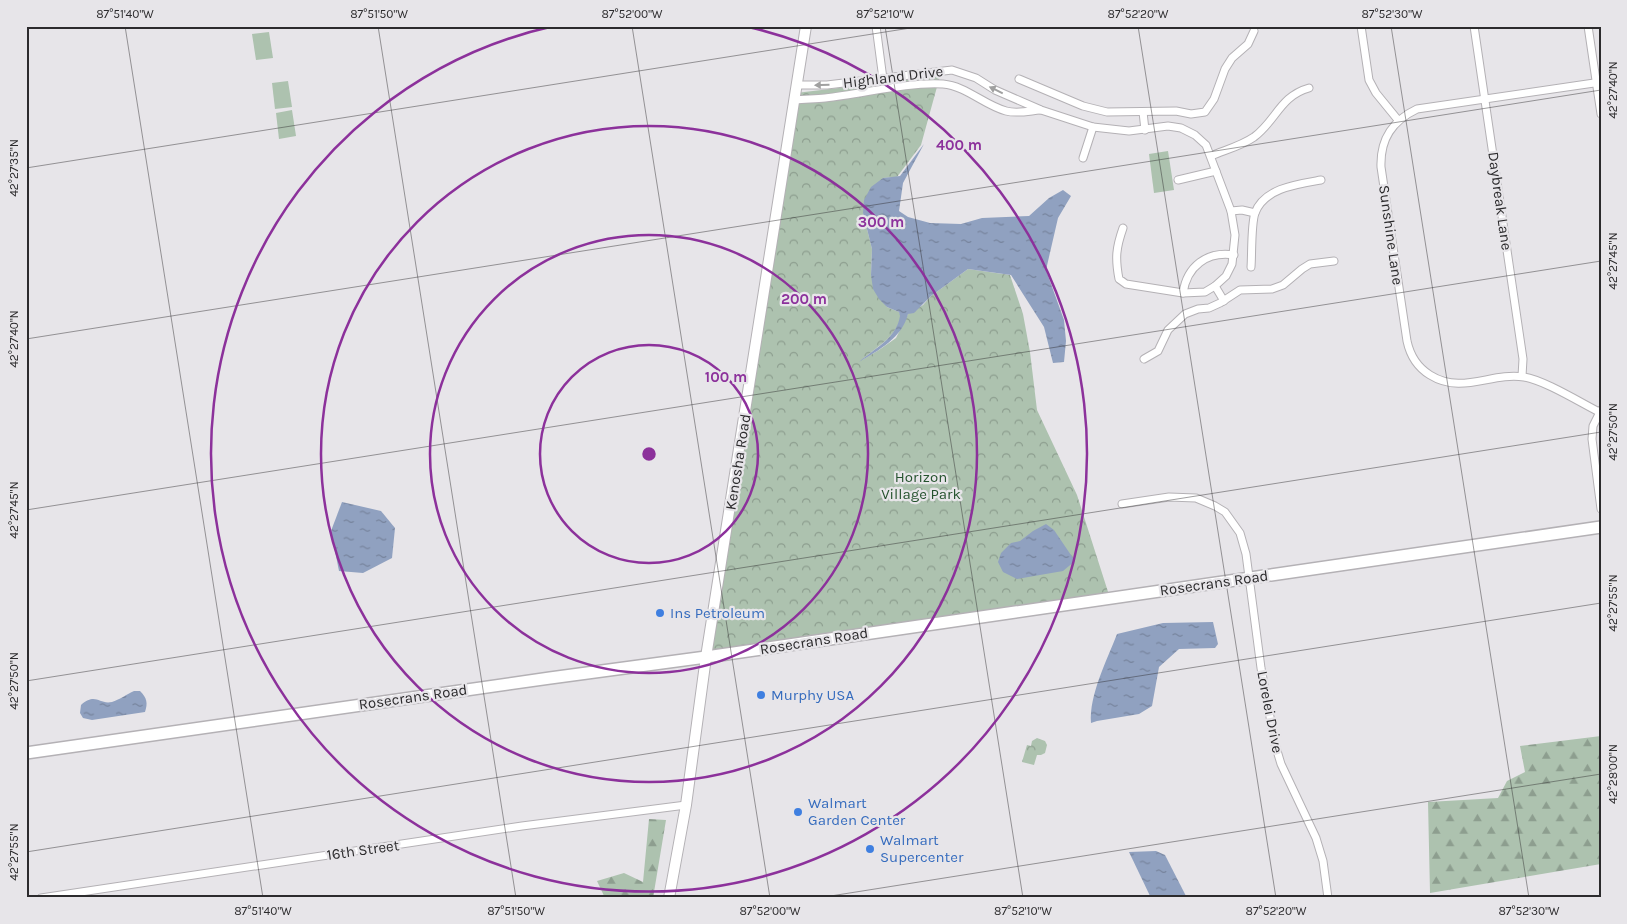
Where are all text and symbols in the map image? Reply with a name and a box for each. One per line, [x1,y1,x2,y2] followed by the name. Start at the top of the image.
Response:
[96,7,154,21] text: 87°51'40"W
[350,7,408,21] text: 87°51'50"W
[601,7,663,21] text: 87°52'00"W
[856,7,914,21] text: 87°52'10"W
[1108,7,1169,21] text: 87°52'20"W
[1361,7,1423,21] text: 87°52'30"W
[1606,61,1620,119] text: 42°27'40"N
[842,62,944,92] street label: Highland Drive
[813,81,829,89] one-way arrow
[989,85,1004,94] one-way arrow
[936,136,982,154] text: 400 m
[7,139,21,197] text: 42°27'35"N
[1484,151,1516,251] street label: Daybreak Lane
[1375,184,1407,286] street label: Sunshine Lane
[858,213,904,231] text: 300 m
[1606,232,1620,290] text: 42°27'45"N
[781,290,827,308] text: 200 m
[7,310,21,368] text: 42°27'40"N
[705,368,747,386] text: 100 m
[1606,403,1620,461] text: 42°27'50"N
[721,413,755,511] street label: Kenosha Road
[640,445,658,463] centre of rings
[881,468,961,503] park label: Horizon Village Park
[7,481,21,539] text: 42°27'45"N
[1159,566,1269,600] street label: Rosecrans Road
[1606,574,1620,632] text: 42°27'55"N
[670,604,765,622] place label: Ins Petroleum
[654,607,666,619] marker: Ins Petroleum
[759,624,869,658] street label: Rosecrans Road
[7,652,21,710] text: 42°27'50"N
[1253,669,1287,755] street label: Lorelei Drive
[358,680,468,714] street label: Rosecrans Road
[771,686,854,704] place label: Murphy USA
[755,689,767,701] marker: Murphy USA
[1606,744,1620,804] text: 42°28'00"N
[808,794,906,829] place label: Walmart Garden Center
[792,806,804,818] marker: Walmart Garden Center
[7,823,21,881] text: 42°27'55"N
[880,831,964,866] place label: Walmart Supercenter
[326,836,401,864] street label: 16th Street
[864,843,876,855] marker: Walmart Supercenter
[234,904,292,918] text: 87°51'40"W
[487,904,545,918] text: 87°51'50"W
[739,904,801,918] text: 87°52'00"W
[994,904,1052,918] text: 87°52'10"W
[1246,904,1307,918] text: 87°52'20"W
[1498,904,1560,918] text: 87°52'30"W

